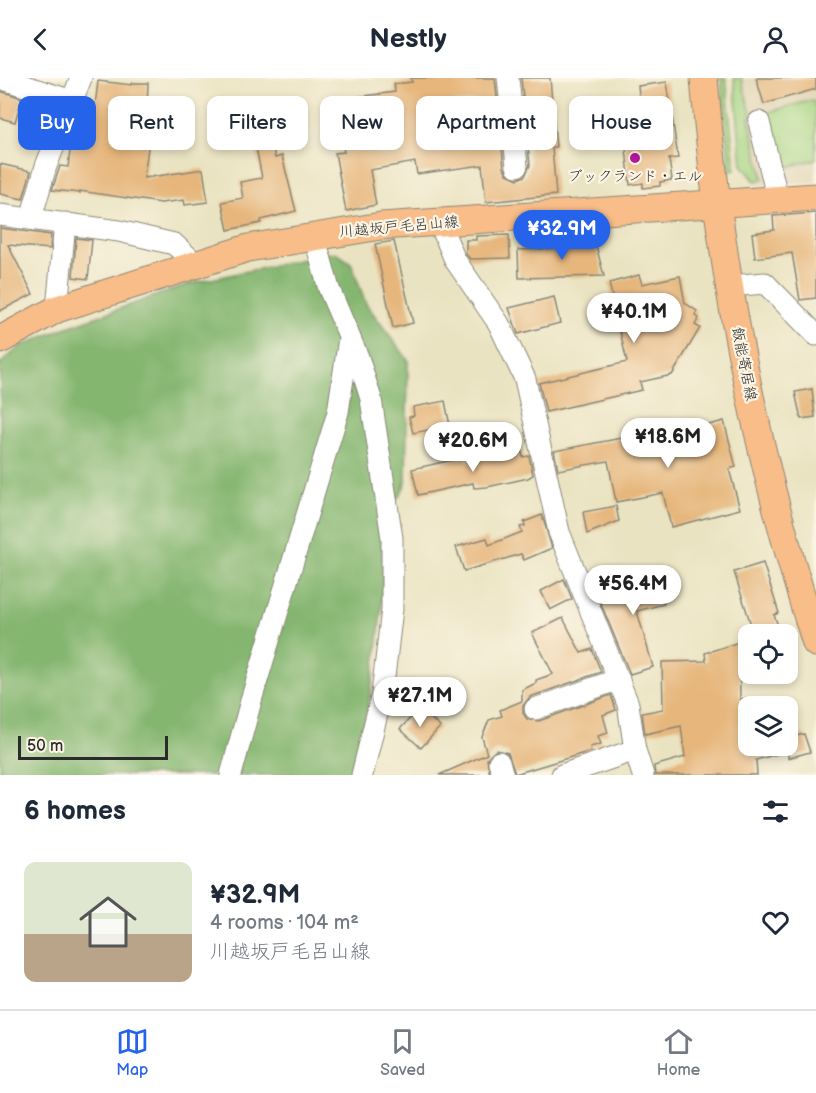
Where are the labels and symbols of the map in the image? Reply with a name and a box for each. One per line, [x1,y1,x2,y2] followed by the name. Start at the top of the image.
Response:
[628,151,642,165] marker: ブックランド・エル
[567,167,703,186] place label: ブックランド・エル
[513,210,611,261] pin: ¥32.9M
[338,212,460,242] street label: 川越坂戸毛呂山線
[585,293,683,344] pin: ¥40.1M
[728,325,760,403] street label: 飯能寄居線
[619,418,717,469] pin: ¥18.6M
[424,422,522,473] pin: ¥20.6M
[584,565,682,616] pin: ¥56.4M
[371,677,469,728] pin: ¥27.1M
[18,733,168,760] scale bar

